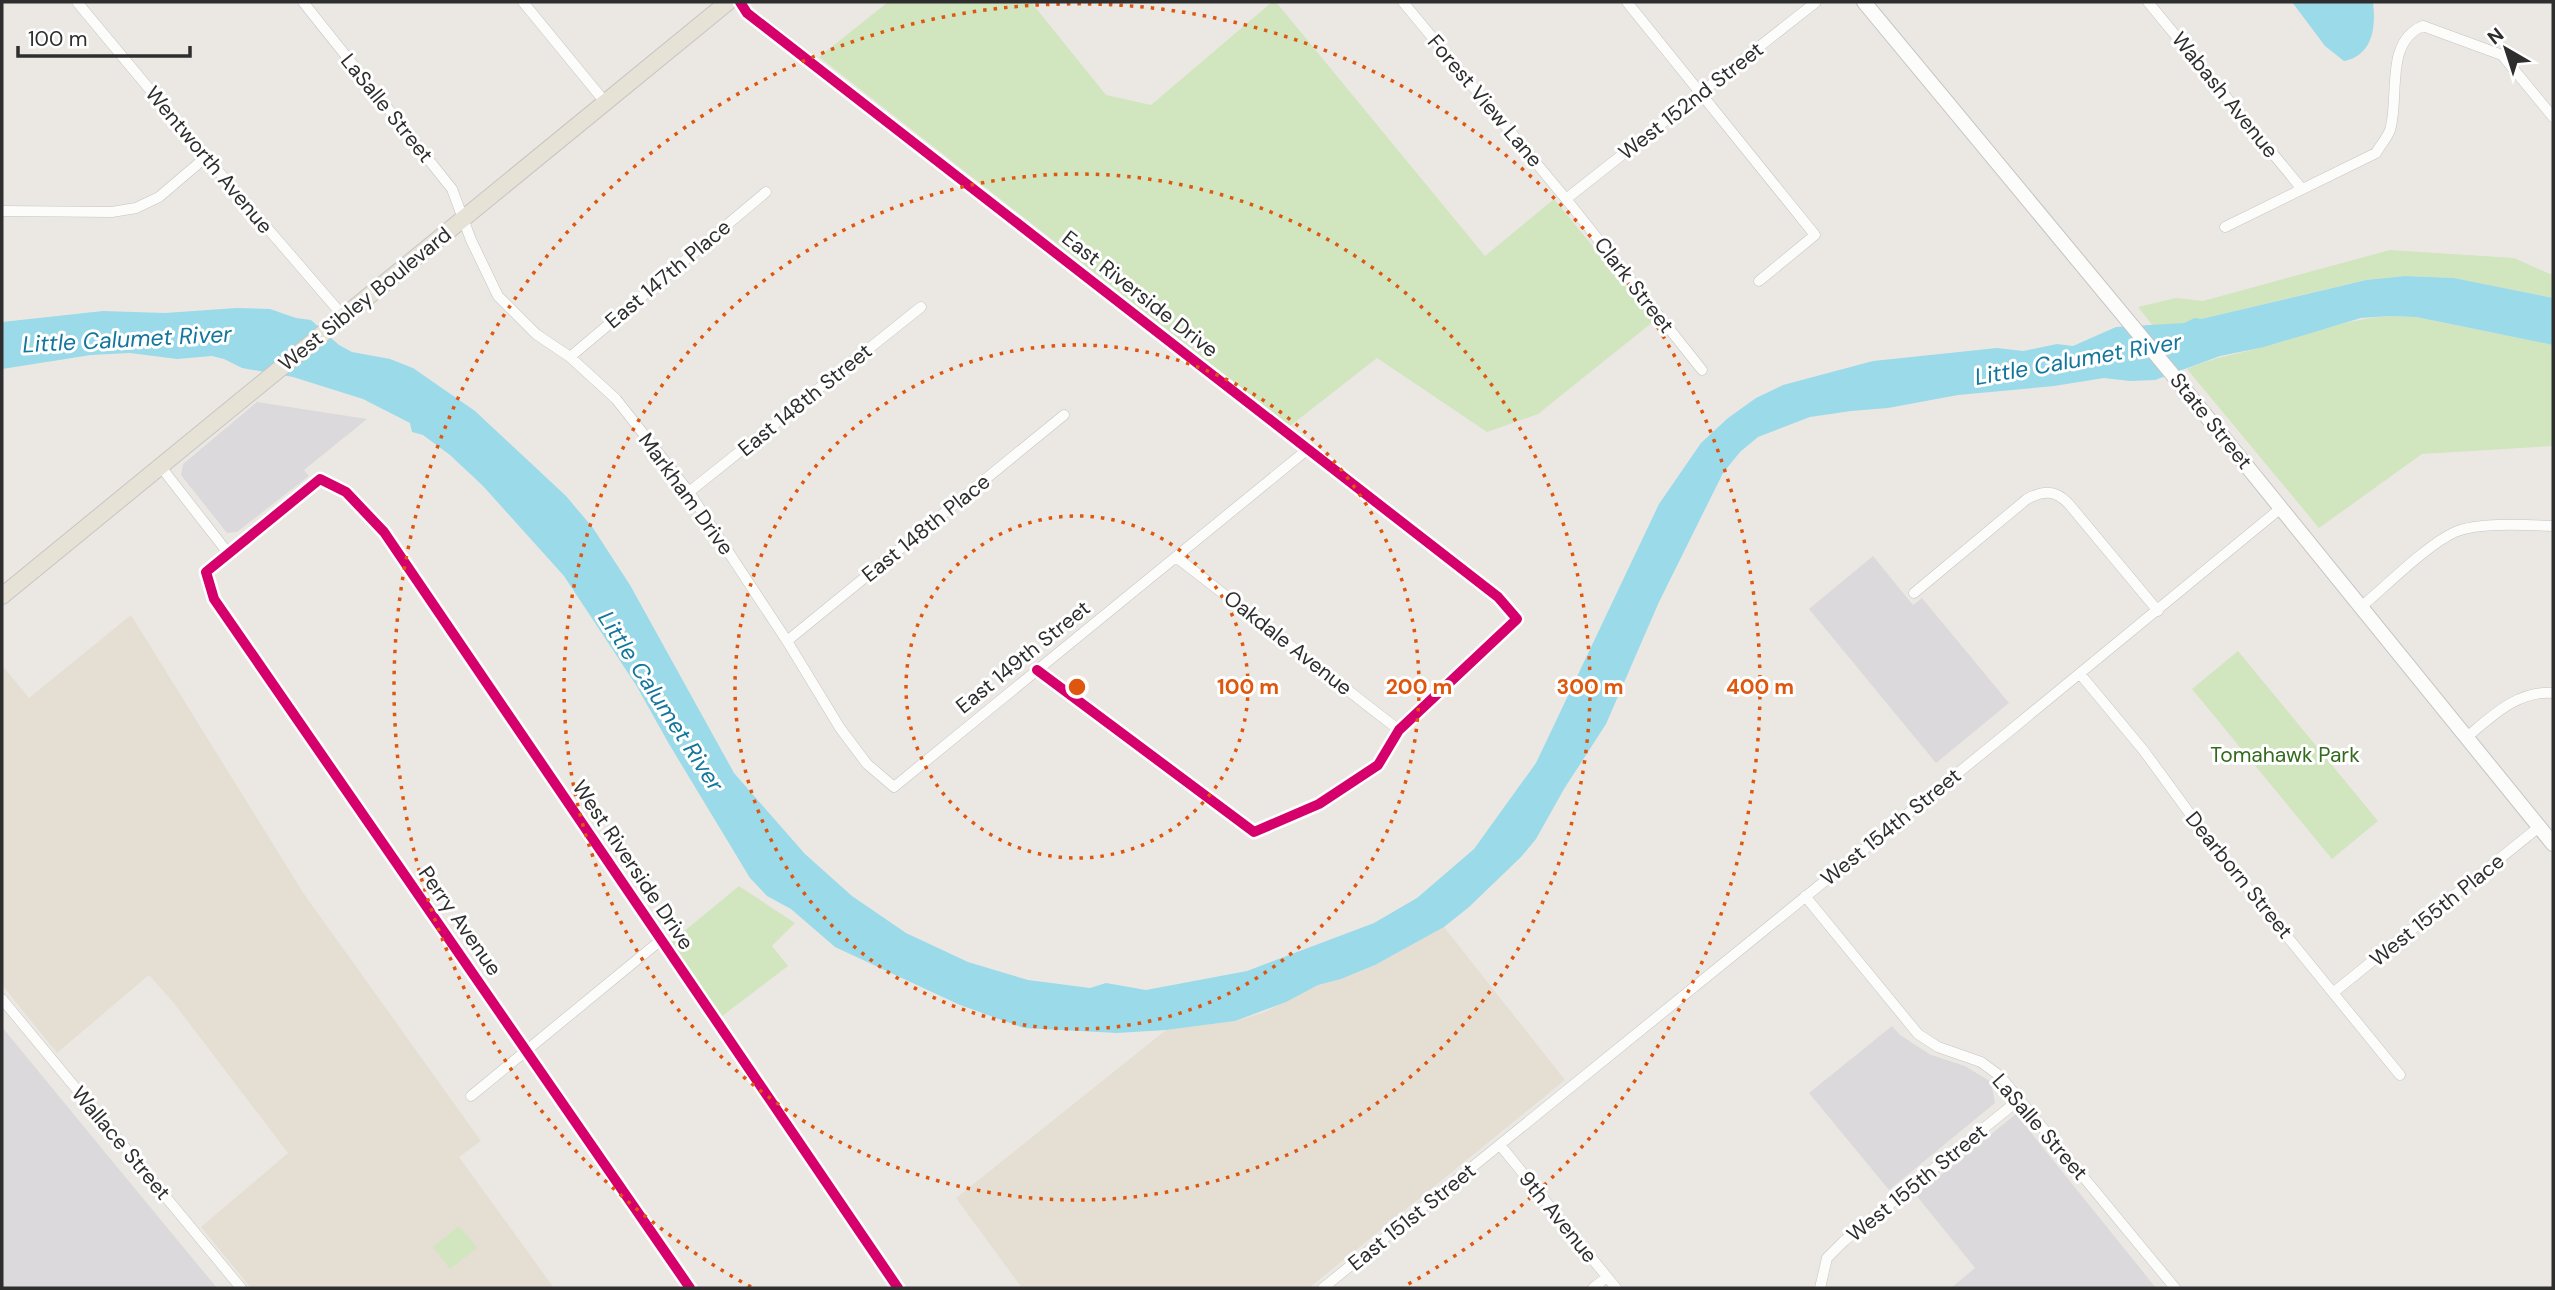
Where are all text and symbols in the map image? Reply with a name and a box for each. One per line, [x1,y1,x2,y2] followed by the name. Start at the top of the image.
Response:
[18,14,189,58] scale bar
[2471,14,2541,84] north arrow
[2482,22,2509,50] text: N
[28,25,88,53] text: 100 m
[2165,26,2285,164] street label: Wabash Avenue
[1421,29,1549,173] street label: Forest View Lane
[1613,36,1769,166] street label: West 152nd Street
[334,48,440,168] street label: LaSalle Street
[139,80,279,240] street label: Wentworth Avenue
[599,213,737,335] street label: East 147th Place
[273,221,457,377] street label: West Sibley Boulevard
[1056,224,1224,364] street label: East Riverside Drive
[1588,231,1680,339] street label: Clark Street
[22,318,234,359] water label: Little Calumet River
[1972,326,2185,392] water label: Little Calumet River
[732,337,878,463] street label: East 148th Street
[2163,367,2259,475] street label: State Street
[632,427,740,561] street label: Markham Drive
[856,468,996,588] street label: East 148th Place
[1218,584,1358,702] street label: Oakdale Avenue
[950,594,1096,720] street label: East 149th Street
[591,605,731,798] water label: Little Calumet River
[1217,673,1279,701] text: 100 m
[1386,673,1452,701] text: 200 m
[1557,673,1623,701] text: 300 m
[1726,673,1794,701] text: 400 m
[1065,675,1089,699] centre of rings
[2210,741,2360,769] park label: Tomahawk Park
[1815,762,1967,892] street label: West 154th Street
[566,775,700,955] street label: West Riverside Drive
[2179,806,2299,944] street label: Dearborn Street
[2364,847,2510,973] street label: West 155th Place
[412,861,508,981] street label: Perry Avenue
[1986,1068,2094,1186] street label: LaSalle Street
[65,1080,177,1206] street label: Wallace Street
[1841,1118,1993,1248] street label: West 155th Street
[1342,1157,1482,1277] street label: East 151st Street
[1512,1165,1604,1269] street label: 9th Avenue

